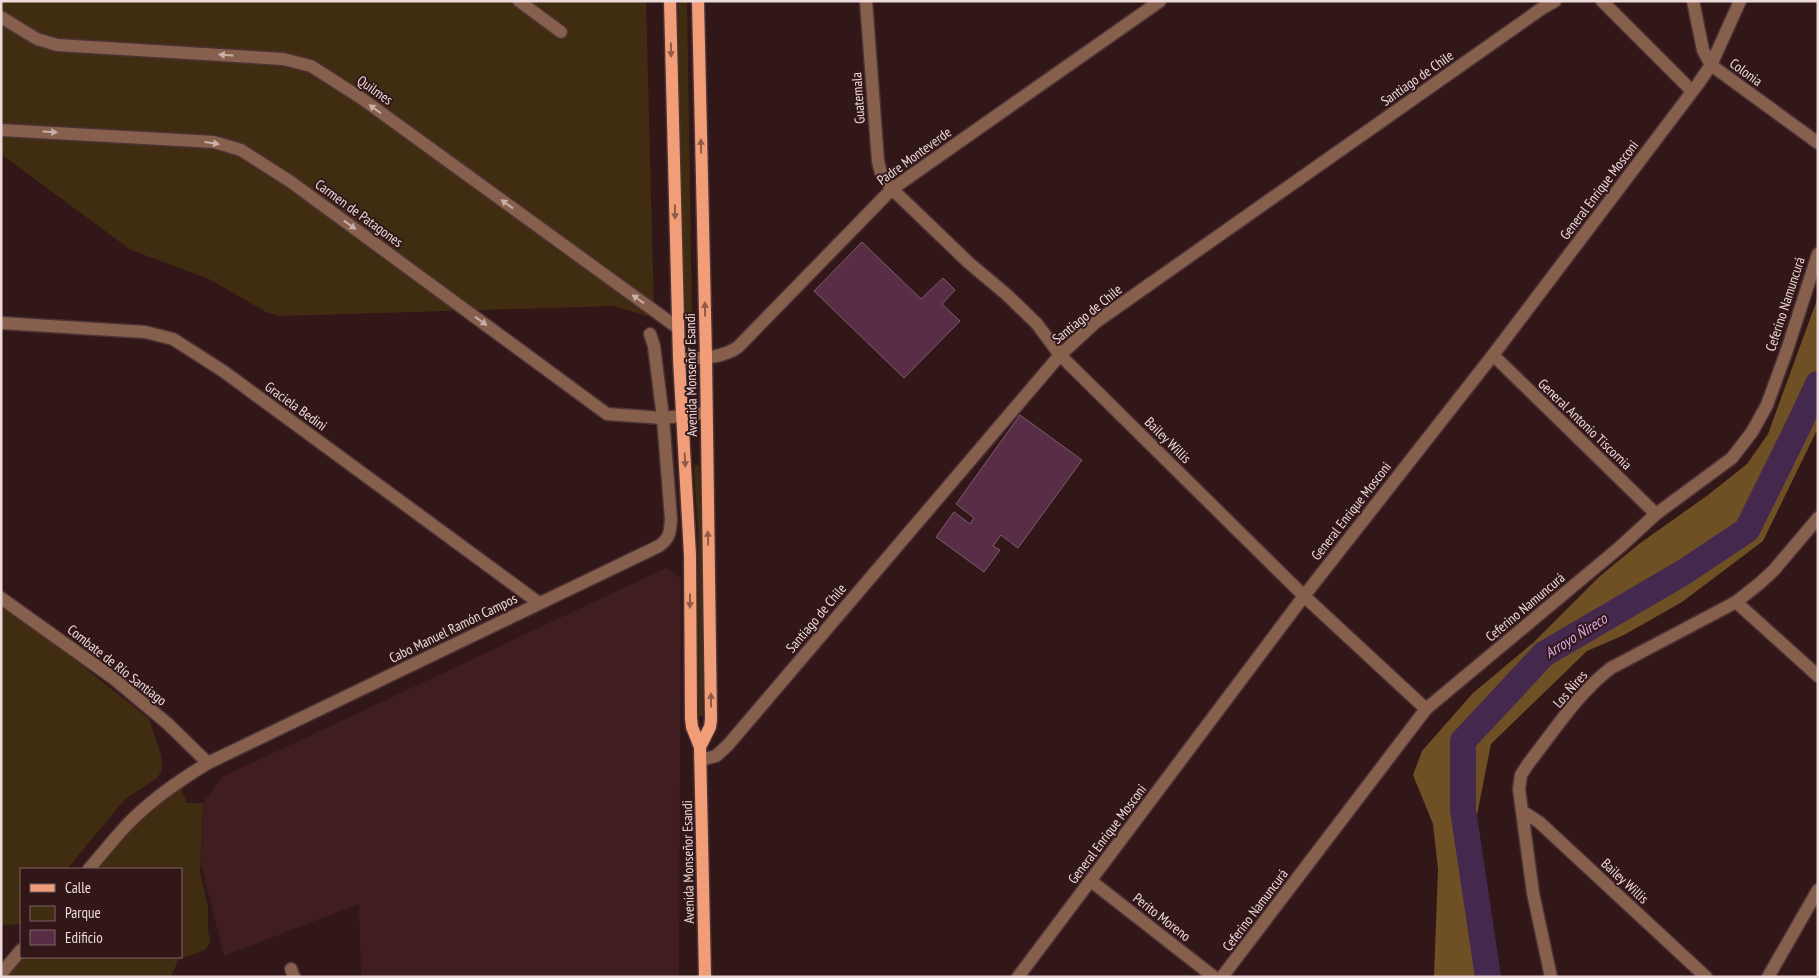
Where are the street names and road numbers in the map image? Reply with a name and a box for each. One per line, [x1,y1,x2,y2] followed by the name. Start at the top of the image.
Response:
[1377,46,1457,110] street label: Santiago de Chile
[1726,54,1766,90] street label: Colonia
[354,71,397,109] street label: Quilmes
[847,72,869,124] street label: Guatemala
[873,123,955,189] street label: Padre Monteverde
[1556,137,1642,243] street label: General Enrique Mosconi
[312,175,407,251] street label: Carmen de Patagones
[1761,255,1809,353] street label: Ceferino Namuncurá
[1048,280,1126,348] street label: Santiago de Chile
[681,313,701,437] street label: Avenida Monseñor Esandi
[1534,375,1636,473] street label: General Antonio Tiscornia
[261,377,331,435] street label: Graciela Bedini
[1141,413,1195,467] street label: Bailey Willis
[1307,458,1395,564] street label: General Enrique Mosconi
[1482,569,1568,645] street label: Ceferino Namuncurá
[782,580,850,656] street label: Santiago de Chile
[386,589,520,667] street label: Cabo Manuel Ramón Campos
[64,621,170,709] street label: Combate de Río Santiago
[1549,666,1591,711] street label: Los Ñires
[1064,781,1150,887] street label: General Enrique Mosconi
[678,800,698,924] street label: Avenida Monseñor Esandi
[1598,855,1653,908] street label: Bailey Willis
[1218,865,1292,955] street label: Ceferino Namuncurá
[1130,889,1194,945] street label: Perito Moreno

